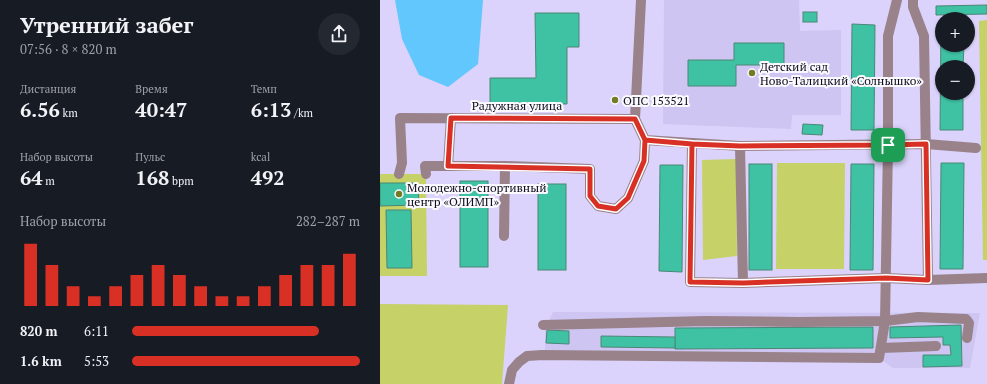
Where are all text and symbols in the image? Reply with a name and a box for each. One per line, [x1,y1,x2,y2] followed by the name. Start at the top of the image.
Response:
[20,10,194,39] text: Утренний забег
[935,12,975,100] map controls
[935,12,975,52] button: +
[318,13,360,55] button: share
[20,40,117,58] text: 07:56 · 8 × 820 m
[760,59,922,88] place label: Детский сад Ново-Талицкий «Солнышко»
[935,60,975,100] button: −
[747,68,757,78] marker: Детский сад Ново-Талицкий «Солнышко»
[20,82,76,96] text: Дистанция
[135,82,168,96] text: Время
[251,82,277,96] text: Темп
[623,93,690,108] place label: ОПС 153521
[610,95,620,105] marker: ОПС 153521
[20,96,60,123] text: 6.56
[135,96,187,123] text: 40:47
[251,96,291,123] text: 6:13
[472,98,562,113] street label: Радужная улица
[60,106,78,120] text: km
[291,106,313,120] text: /km
[871,128,905,162] pin
[877,134,899,156] icon: arrive
[20,150,93,164] text: Набор высоты
[135,150,165,164] text: Пульс
[251,150,270,164] text: kcal
[20,164,43,191] text: 64
[135,164,169,191] text: 168
[251,164,285,191] text: 492
[43,174,55,188] text: m
[169,174,194,188] text: bpm
[407,180,546,209] place label: Молодежно-спортивный центр «ОЛИМП»
[394,189,404,199] marker: Молодежно-спортивный центр «ОЛИМП»
[20,212,106,230] text: Набор высоты
[296,212,360,230] text: 282–287 m
[20,322,58,340] text: 820 m
[84,322,109,340] text: 6:11
[20,352,62,370] text: 1.6 km
[84,352,109,370] text: 5:53

